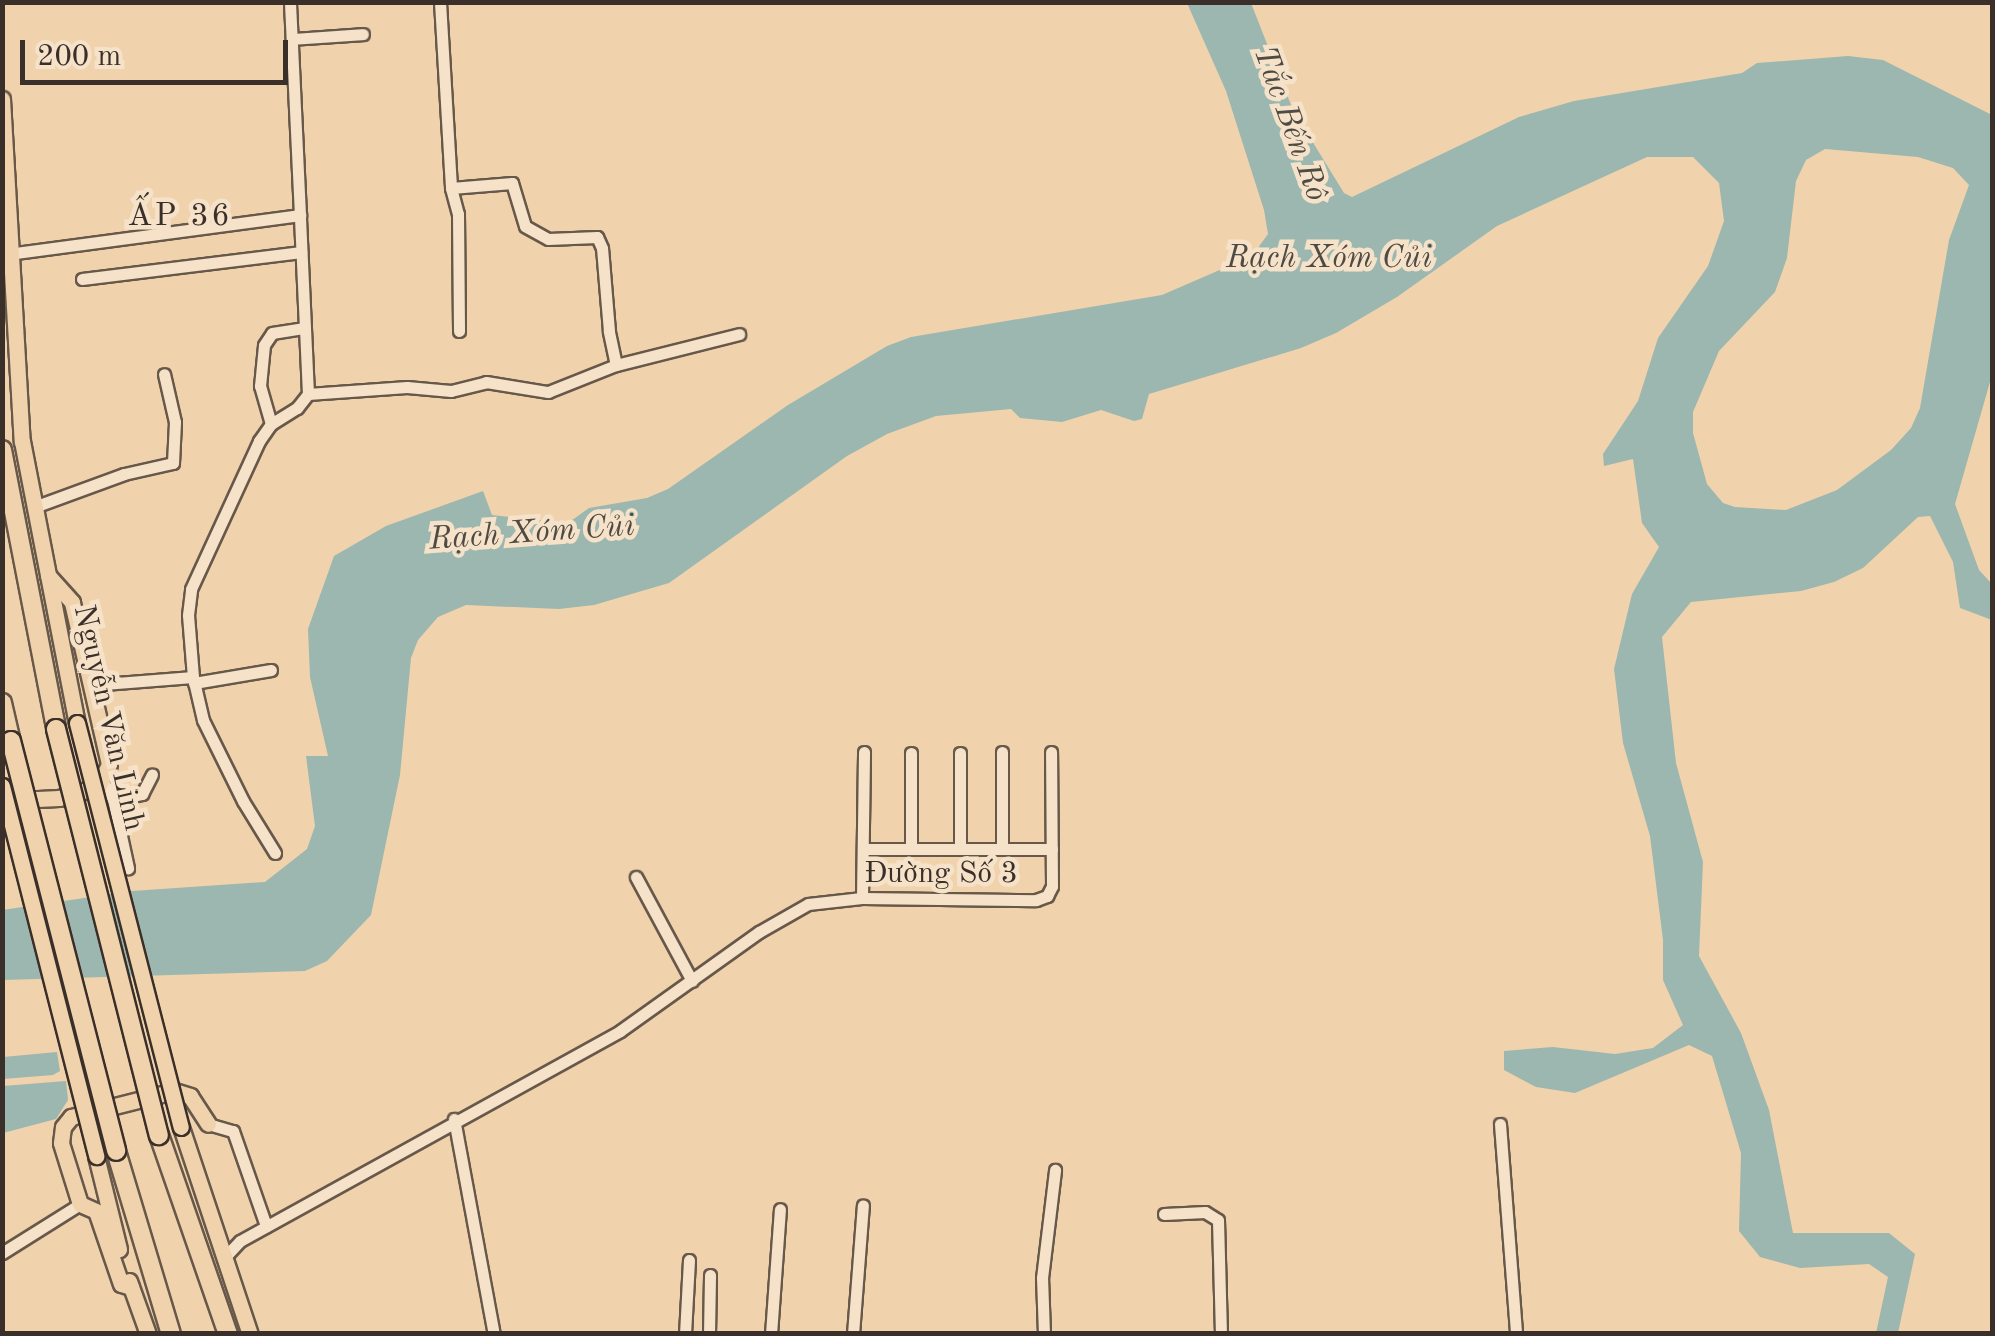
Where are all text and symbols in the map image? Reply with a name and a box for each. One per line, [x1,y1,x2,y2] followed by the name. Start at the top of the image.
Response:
[25,20,292,82] scale bar
[1243,41,1335,207] water label: Tắc Bến Rô
[37,42,121,72] text: 200 m
[128,198,232,236] district label: ẤP 36
[1226,240,1432,278] water label: Rạch Xóm Củi
[428,508,636,560] water label: Rạch Xóm Củi
[65,602,151,834] street label: Nguyễn Văn Linh
[864,856,1018,892] street label: Đường Số 3

